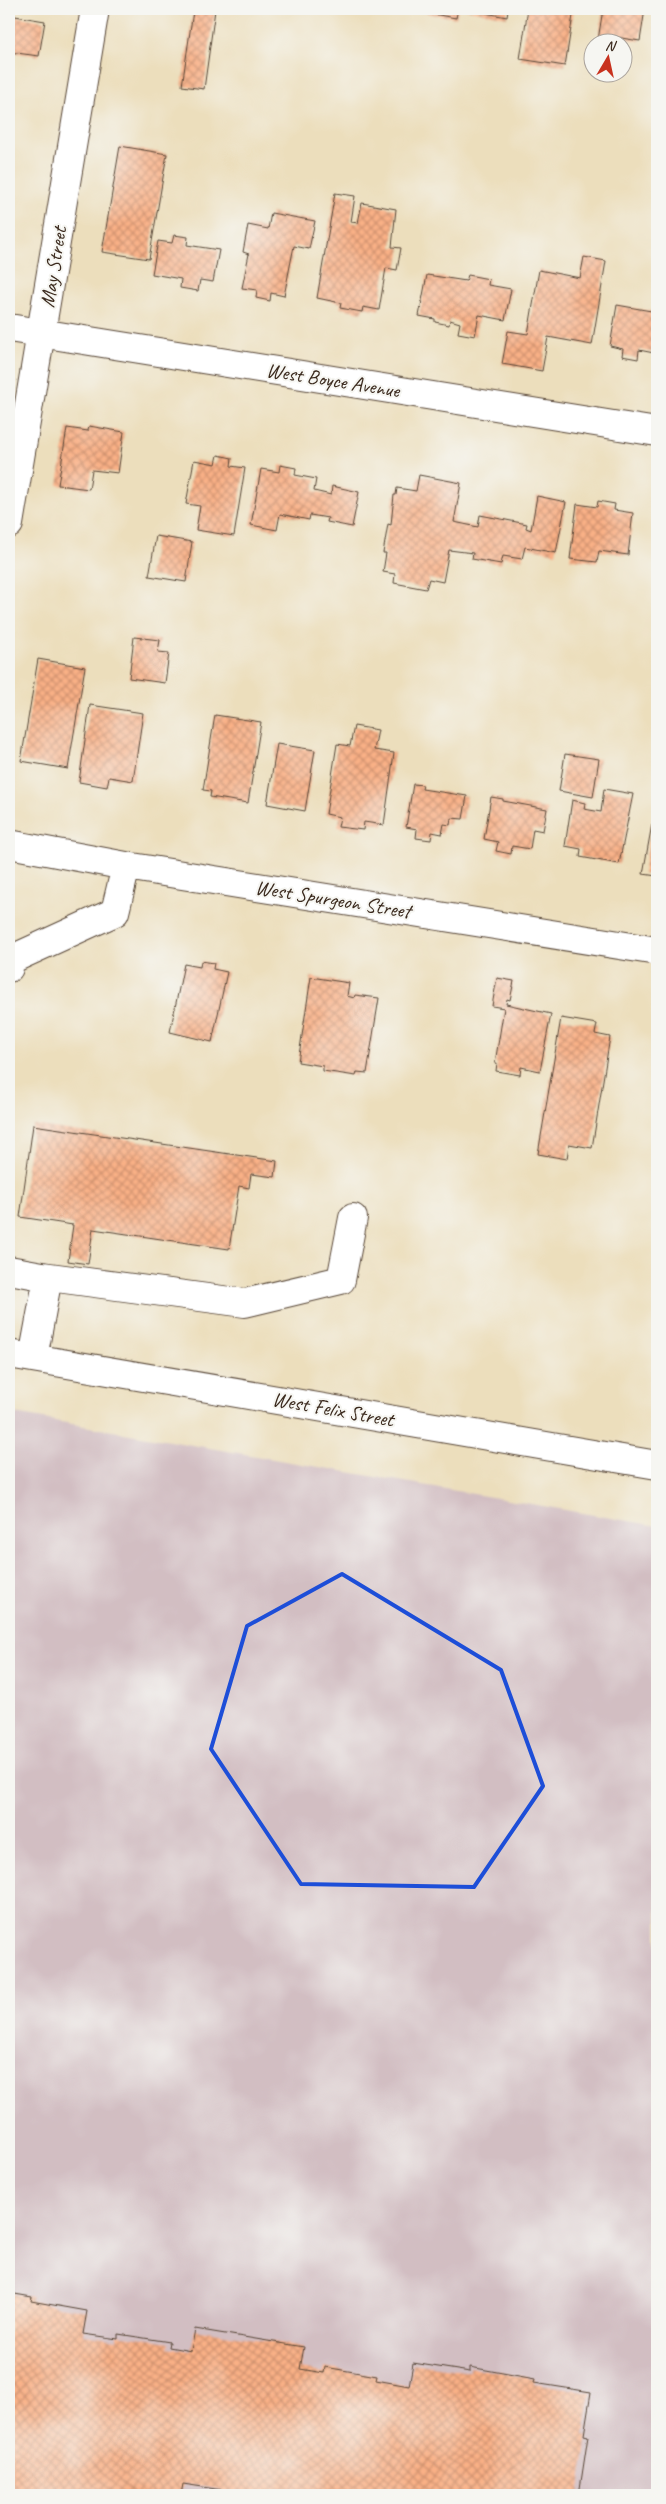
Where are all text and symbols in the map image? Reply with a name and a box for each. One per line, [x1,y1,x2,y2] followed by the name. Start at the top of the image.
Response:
[584,32,634,82] north arrow
[604,37,618,55] text: N
[34,223,73,309] street label: May Street
[265,357,403,404] street label: West Boyce Avenue
[254,874,415,925] street label: West Spurgeon Street
[270,1386,398,1433] street label: West Felix Street

